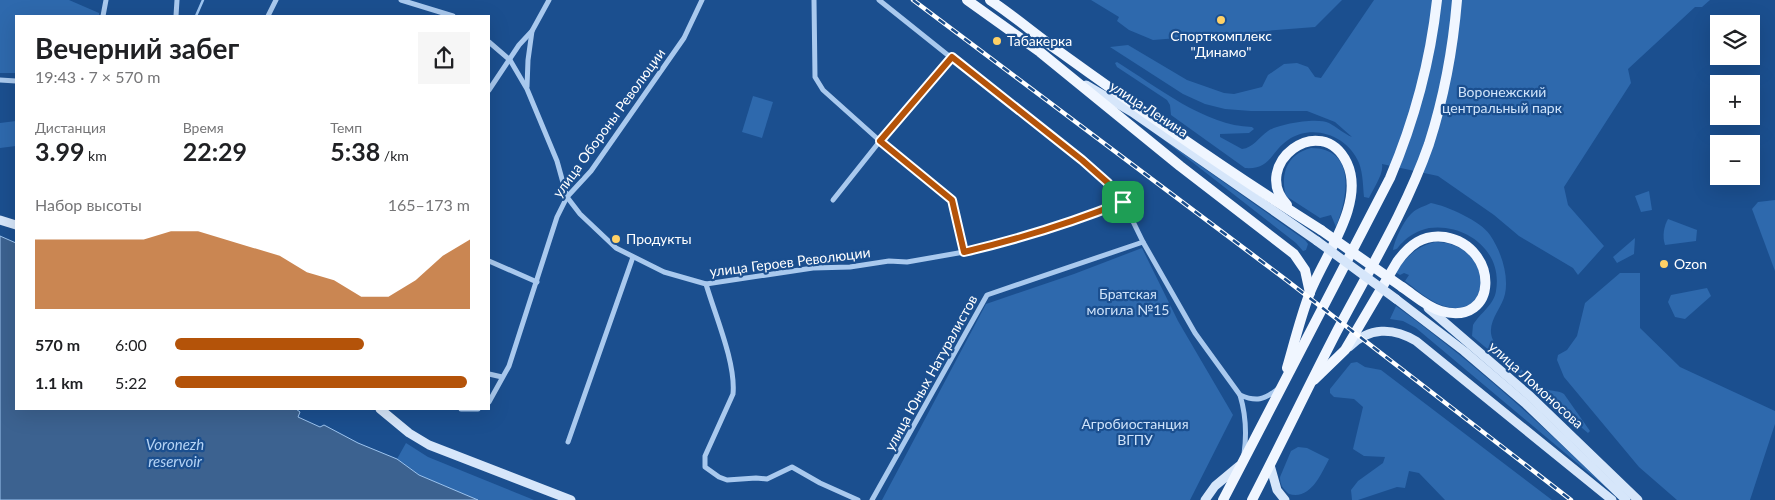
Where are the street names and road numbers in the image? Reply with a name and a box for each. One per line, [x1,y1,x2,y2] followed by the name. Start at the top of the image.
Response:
[549,45,668,201] street label: улица Обороны Революции
[1107,77,1192,140] street label: улица Ленина
[709,243,871,280] street label: улица Героев Революции
[881,292,981,454] street label: улица Юных Натуралистов
[1485,338,1587,432] street label: улица Ломоносова

